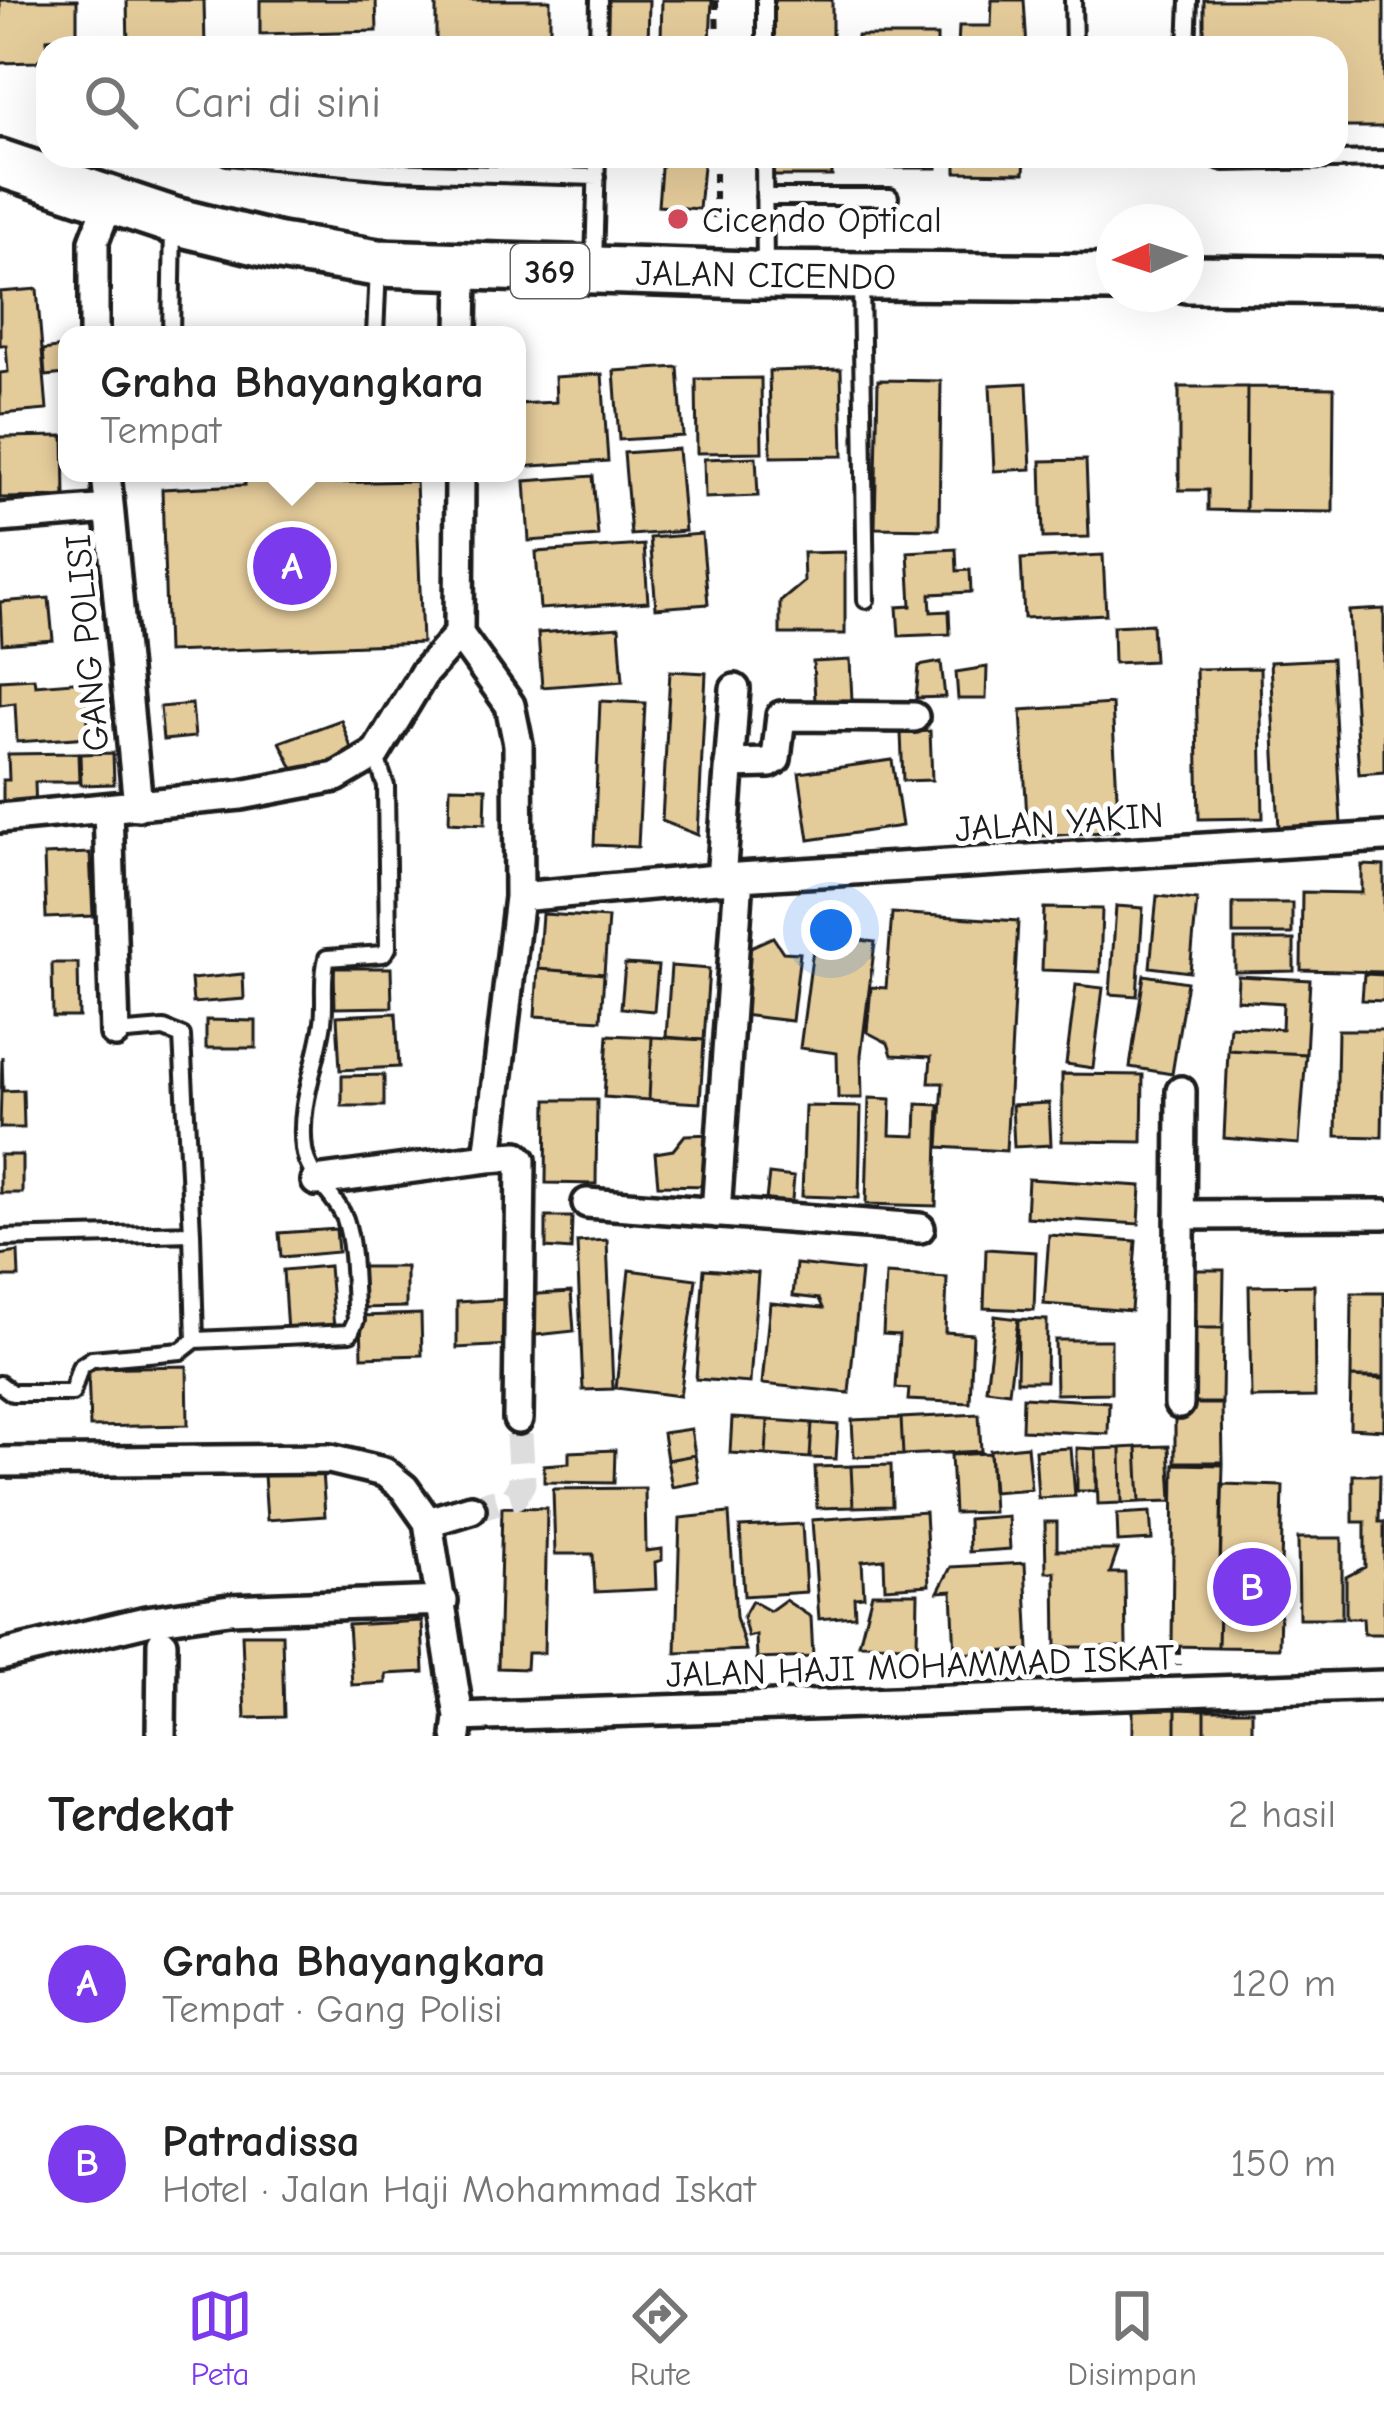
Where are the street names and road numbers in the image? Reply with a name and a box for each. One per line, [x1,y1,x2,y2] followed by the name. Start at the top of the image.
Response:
[511,244,589,298] road number: 369
[635,253,897,298] street label: JALAN CICENDO
[58,533,117,753] street label: GANG POLISI
[953,795,1165,850] street label: JALAN YAKIN
[665,1637,1175,1696] street label: JALAN HAJI MOHAMMAD ISKAT

